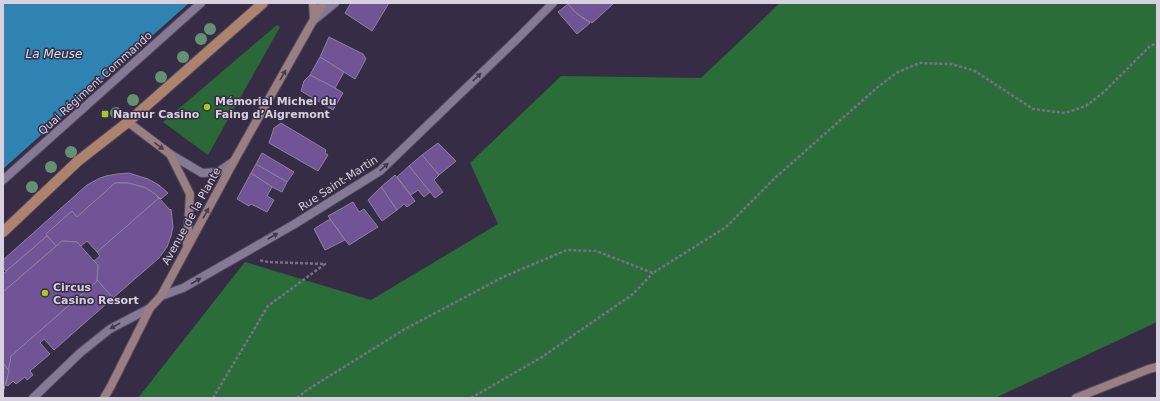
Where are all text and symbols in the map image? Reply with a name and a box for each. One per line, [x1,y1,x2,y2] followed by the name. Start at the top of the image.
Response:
[36,29,155,138] street label: Quai Régiment Commando
[26,47,82,61] water label: La Meuse
[279,69,286,81] one-way arrow
[472,72,482,82] one-way arrow
[215,95,336,121] place label: Mémorial Michel du Faing d’Aigremont
[202,102,212,112] marker: Mémorial Michel du Faing d’Aigremont
[113,108,200,121] place label: Namur Casino
[100,109,110,119] marker: Namur Casino
[153,141,164,150] one-way arrow
[296,153,380,214] street label: Rue Saint-Martin
[379,163,388,172] one-way arrow
[159,165,224,267] street label: Avenue de la Plante
[202,207,209,218] one-way arrow
[267,232,279,239] one-way arrow
[190,277,202,284] one-way arrow
[53,281,139,307] place label: Circus Casino Resort
[40,288,50,298] marker: Circus Casino Resort
[110,323,121,329] one-way arrow

